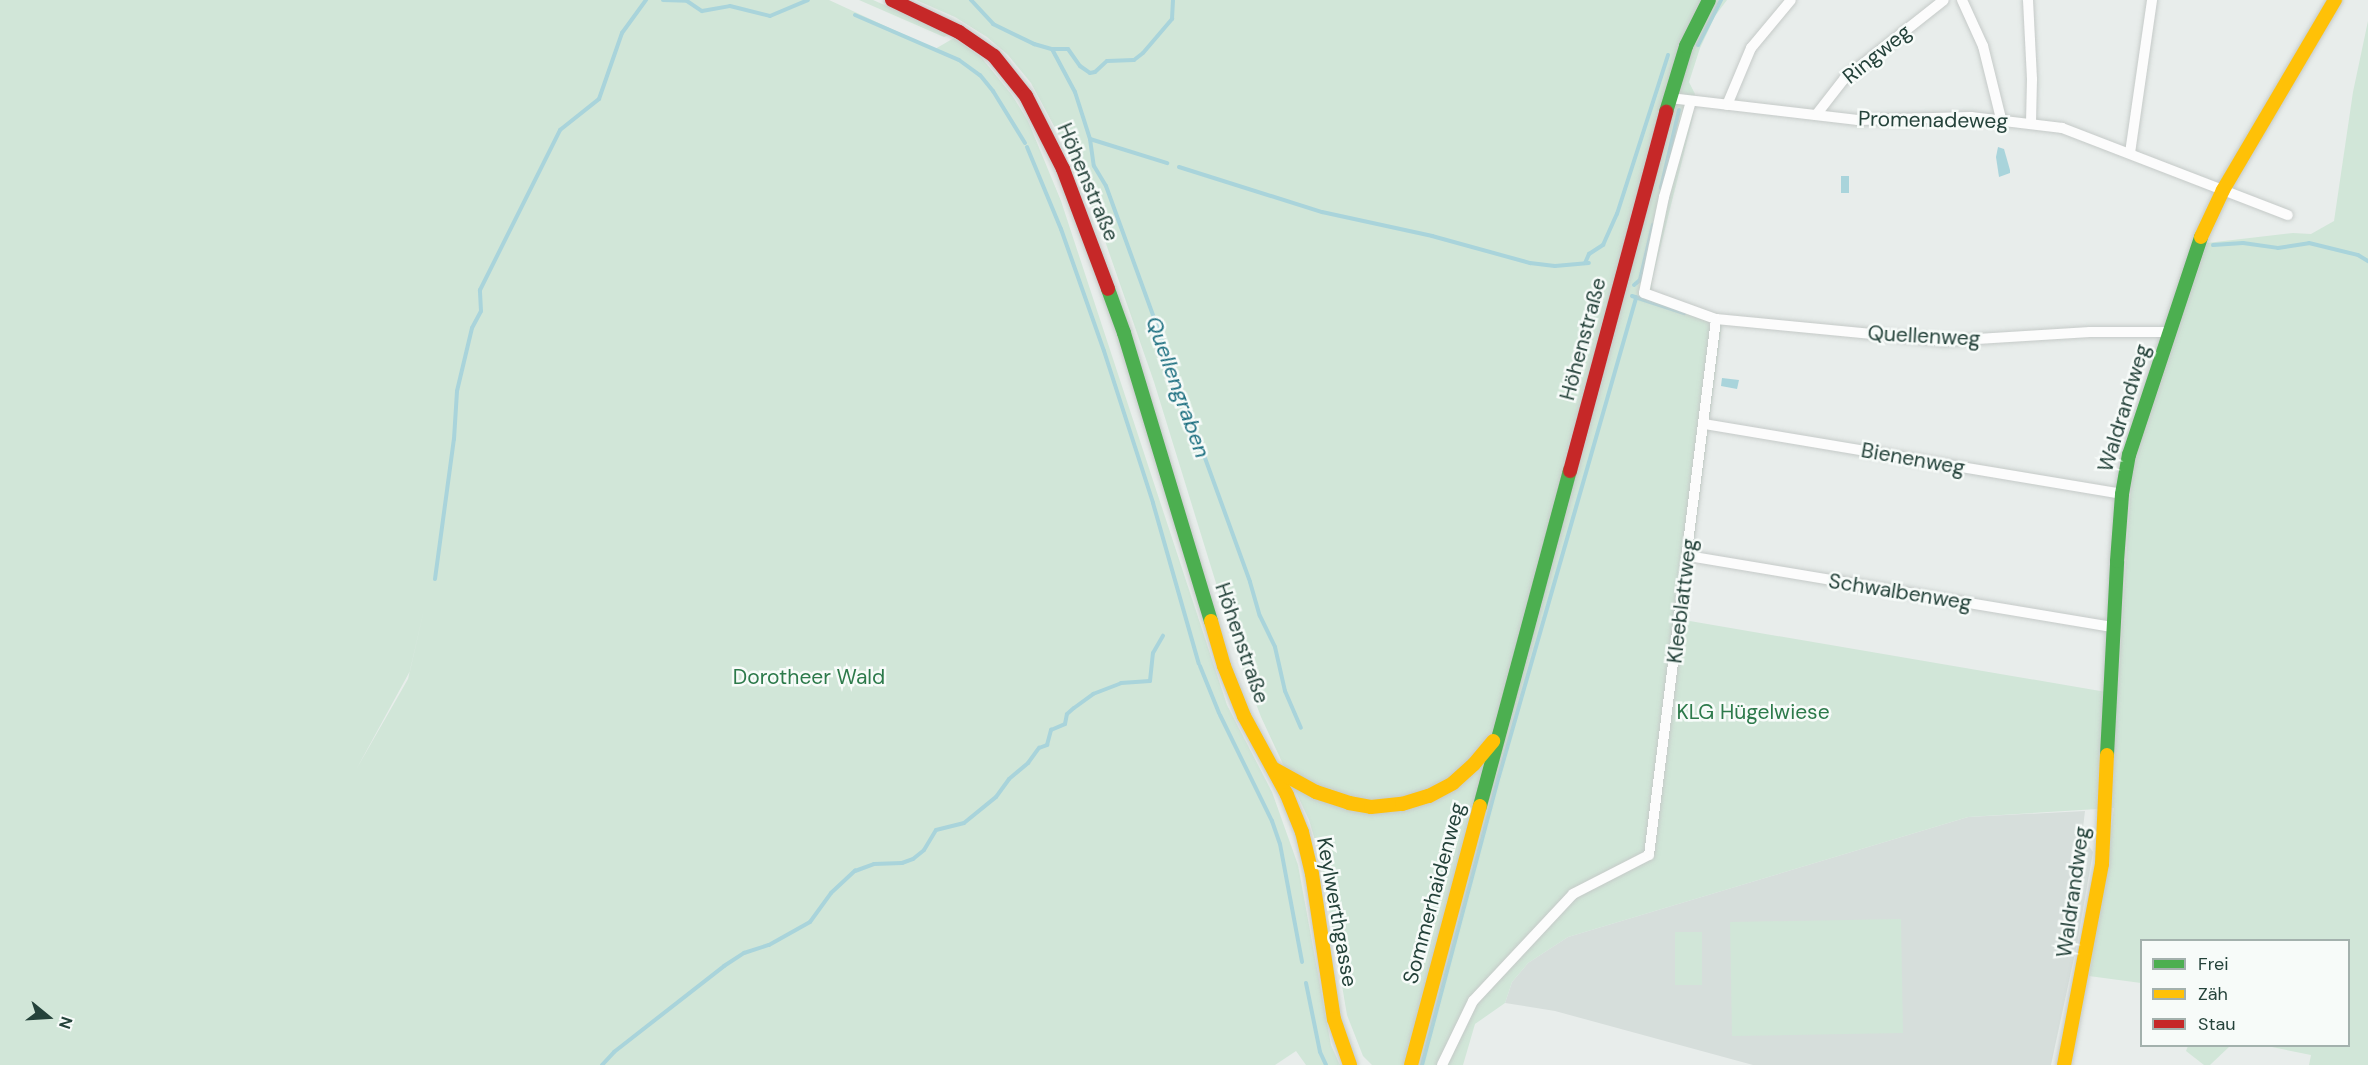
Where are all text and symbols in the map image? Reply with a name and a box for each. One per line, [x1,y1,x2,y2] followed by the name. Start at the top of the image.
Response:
[1838,19,1916,89] street label: Ringweg
[1858,106,2008,134] street label: Promenadeweg
[1052,119,1124,245] street label: Höhenstraße
[1555,275,1611,403] street label: Höhenstraße
[1140,313,1216,461] water label: Quellengraben
[1867,320,1981,352] street label: Quellenweg
[2093,341,2155,475] street label: Waldrandweg
[1859,437,1967,481] street label: Bienenweg
[1662,537,1702,665] street label: Kleeblattweg
[1827,568,1973,616] street label: Schwalbenweg
[1210,579,1274,707] street label: Höhenstraße
[733,664,885,690] park label: Dorotheer Wald
[1676,699,1830,725] park label: KLG Hügelwiese
[1398,800,1470,986] street label: Sommerhaidenweg
[2051,825,2095,959] street label: Waldrandweg
[1311,835,1363,989] street label: Keylwerthgasse
[2140,939,2350,1047] legend
[2198,952,2229,976] text: Frei
[2198,982,2228,1006] text: Zäh
[18,987,78,1047] north arrow
[2198,1012,2236,1036] text: Stau
[54,1014,77,1032] text: N

